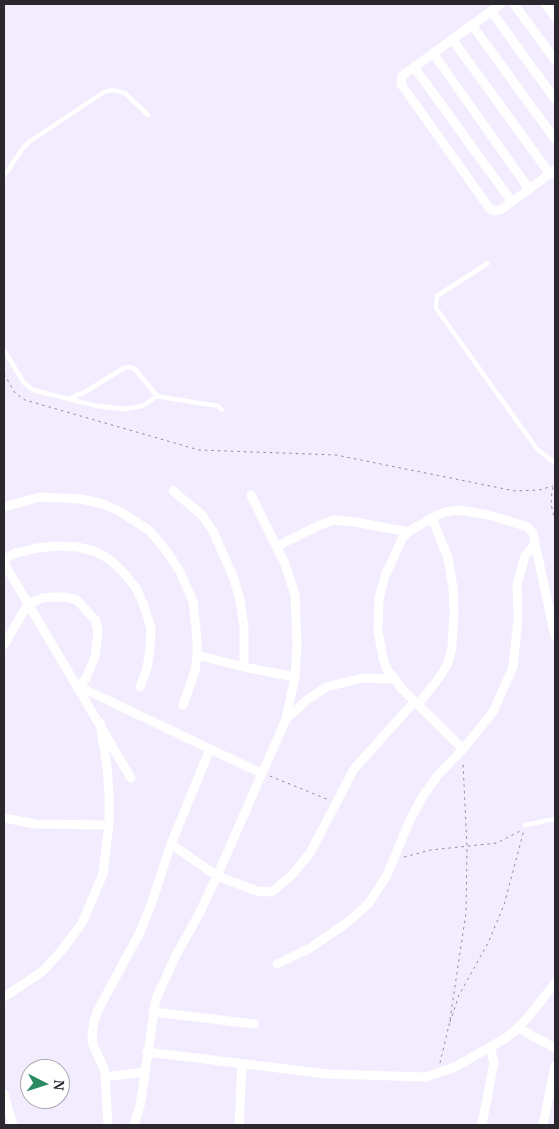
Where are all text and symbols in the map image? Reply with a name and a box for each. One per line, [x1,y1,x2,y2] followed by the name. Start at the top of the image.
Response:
[20,1059,70,1109] north arrow
[50,1079,69,1091] text: N

